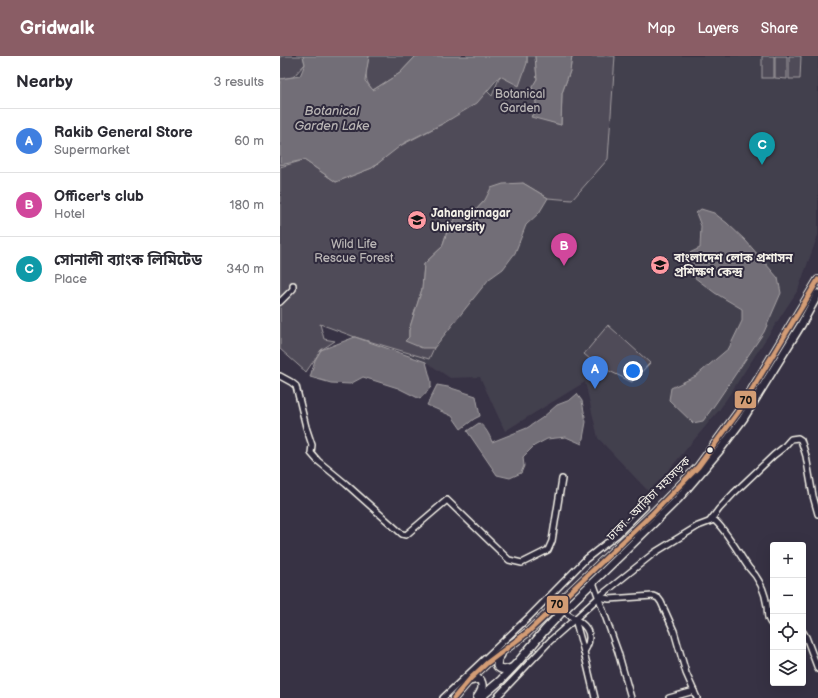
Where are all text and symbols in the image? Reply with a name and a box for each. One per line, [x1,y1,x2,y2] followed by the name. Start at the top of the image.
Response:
[20,17,95,40] text: Gridwalk
[647,20,675,37] text: Map
[697,20,739,37] text: Layers
[761,20,798,37] text: Share
[16,72,73,92] text: Nearby
[213,74,264,90] text: 3 results
[495,87,545,116] park label: Botanical Garden
[294,103,370,134] water label: Botanical Garden Lake
[54,123,193,142] text: Rakib General Store
[749,132,775,165] pin: C
[25,133,33,149] text: A
[234,133,264,149] text: 60 m
[54,142,130,158] text: Supermarket
[54,187,144,206] text: Officer's club
[24,197,34,213] text: B
[229,197,264,213] text: 180 m
[54,206,85,222] text: Hotel
[431,206,511,235] place label: Jahangirnagar University
[406,209,428,231] school or university icon: Jahangirnagar University
[551,233,577,266] pin: B
[314,237,394,266] park label: Wild Life Rescue Forest
[54,251,202,270] text: সোনালী ব্যাংক লিমিটেড
[673,251,793,280] place label: বাংলাদেশ লোক প্রশাসন প্রশিক্ষণ কেন্দ্র
[649,254,671,276] school or university icon: বাংলাদেশ লোক প্রশাসন প্রশিক্ষণ কেন্দ্র
[24,261,34,277] text: C
[226,261,264,277] text: 340 m
[54,271,87,287] text: Place
[582,356,608,389] pin: A
[623,361,643,381] your location
[734,390,757,409] line badge: 70
[740,394,753,407] text: 70
[705,445,715,455] unlabelled marker
[603,453,694,545] street label: ঢাকা - আরিচা মহাসড়ক
[770,542,806,686] map controls
[770,542,806,578] button: +
[770,578,806,614] button: −
[546,595,569,614] line badge: 70
[551,598,564,611] text: 70
[770,614,806,650] button: locate
[770,650,806,686] button: layers

